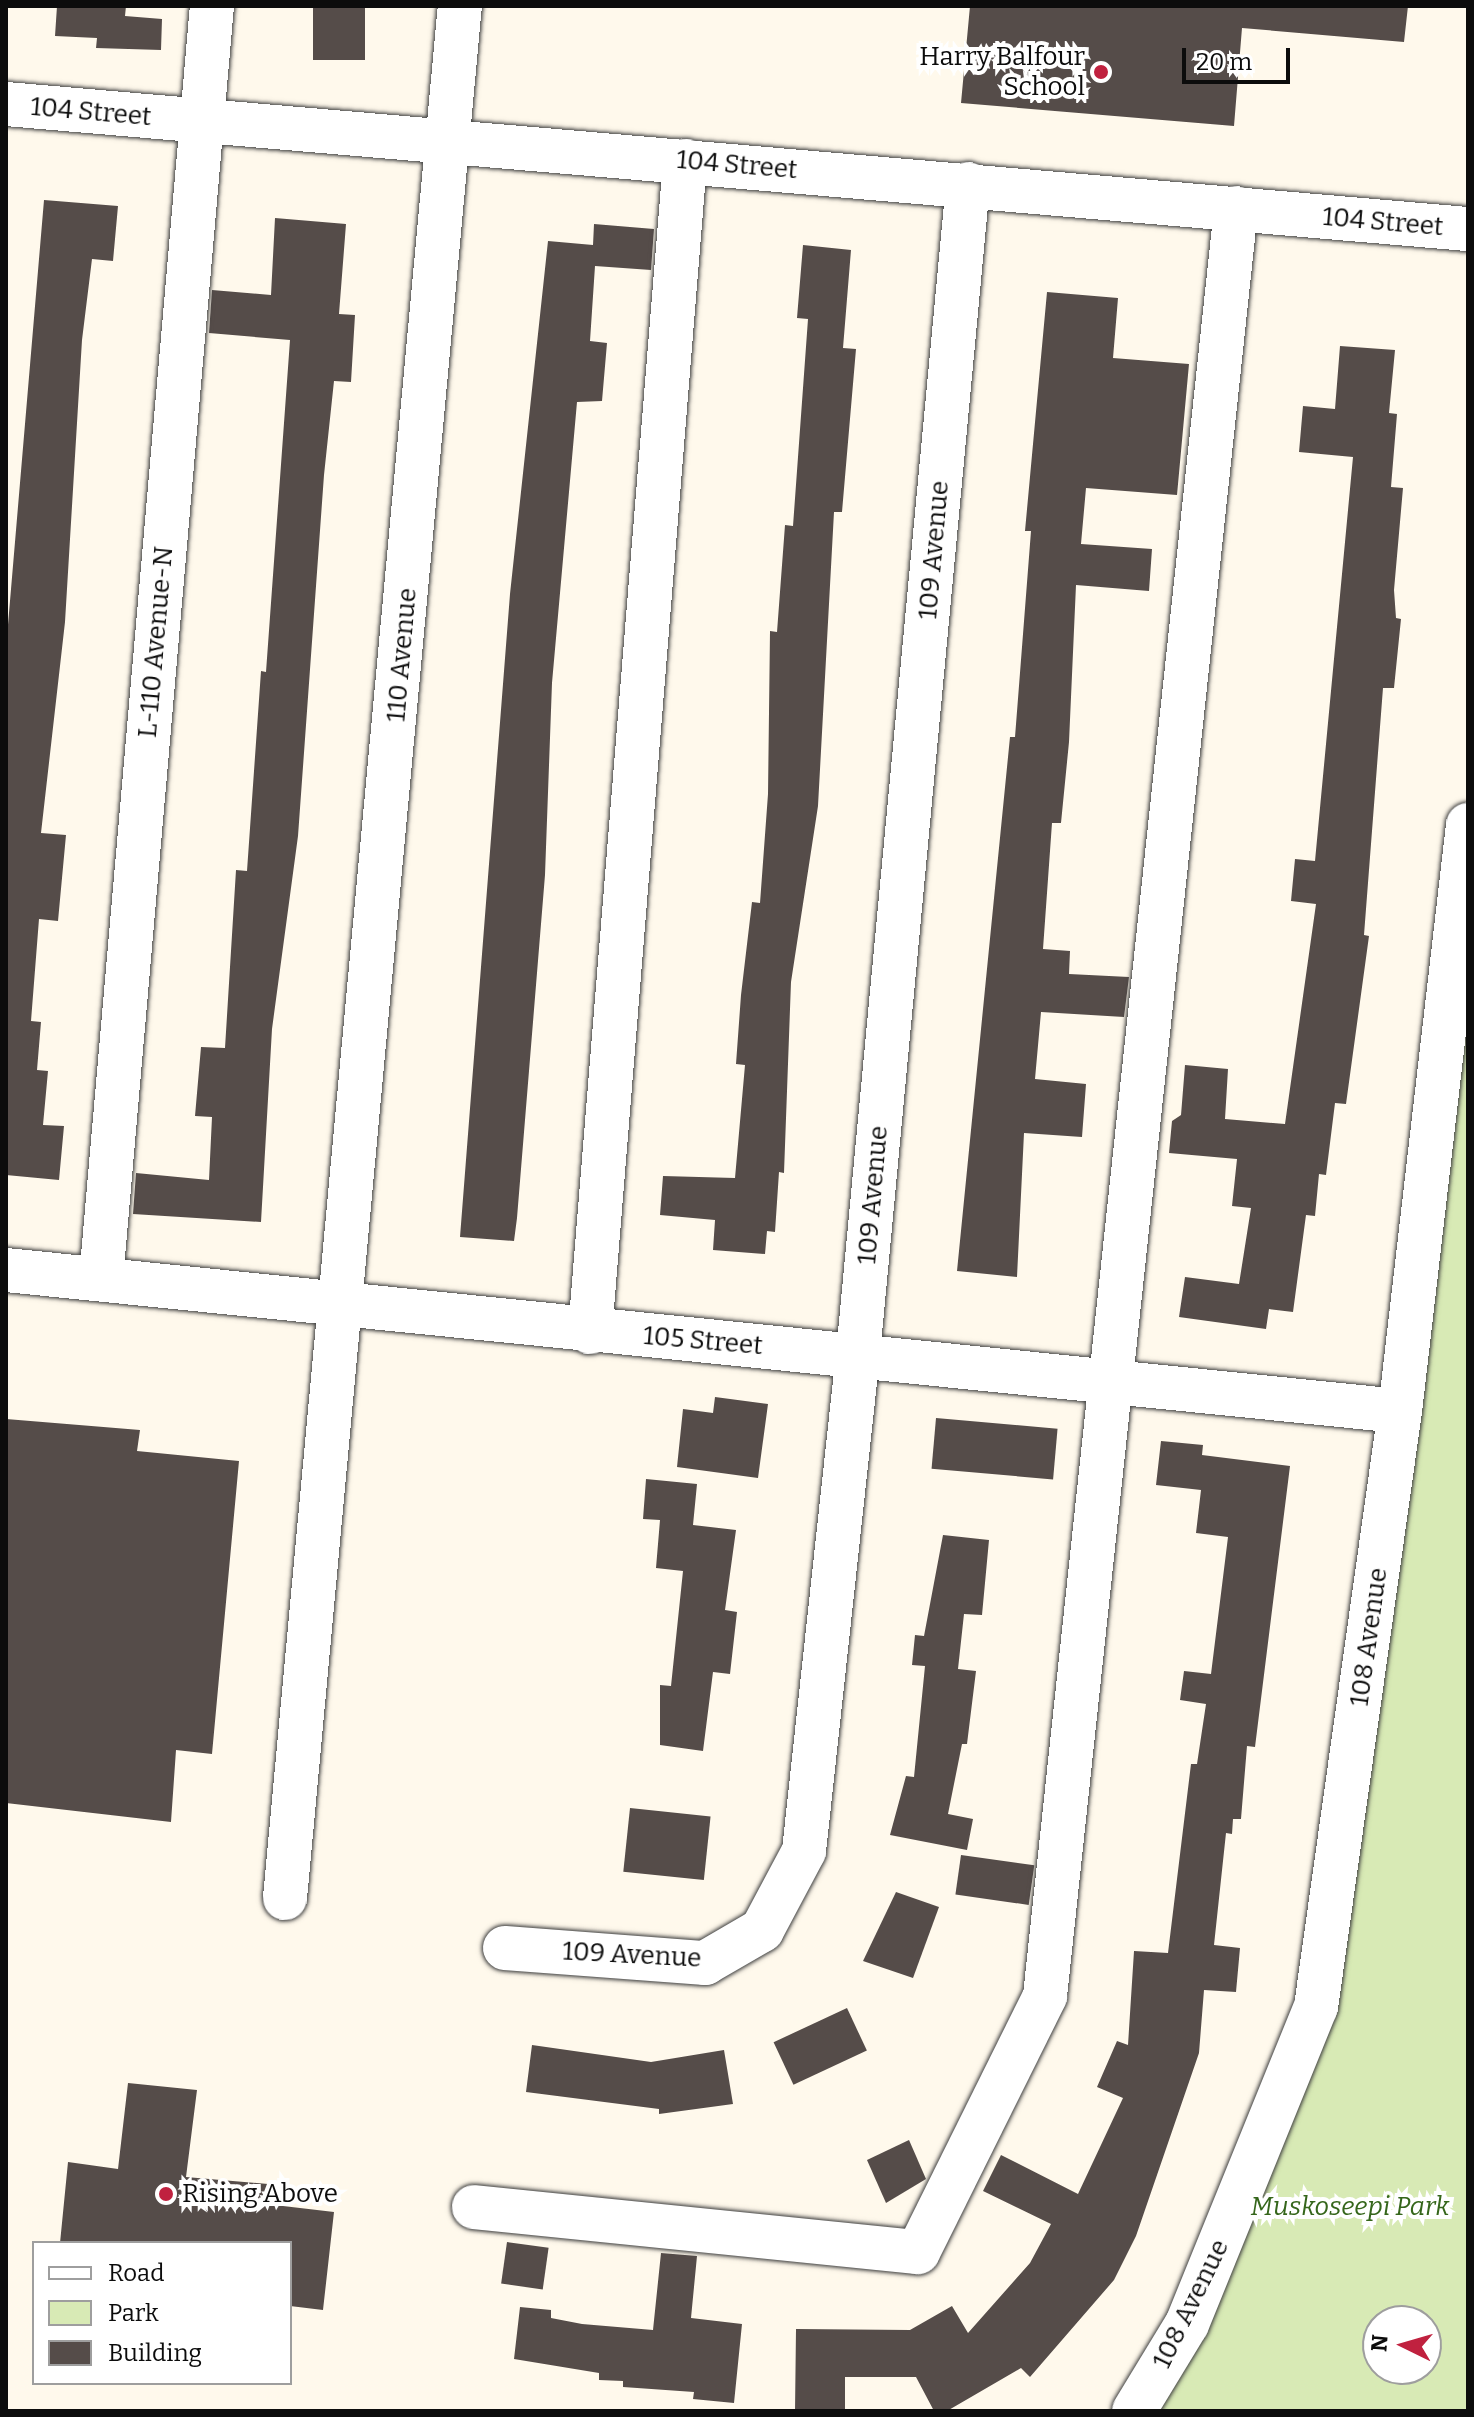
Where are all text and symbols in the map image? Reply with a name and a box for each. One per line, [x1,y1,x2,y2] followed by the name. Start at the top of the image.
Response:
[1186,32,1294,82] scale bar
[919,41,1085,102] place label: Harry Balfour School
[1196,48,1252,76] text: 20 m
[1092,63,1110,81] marker: Harry Balfour School
[29,91,153,133] street label: 104 Street
[675,144,799,186] street label: 104 Street
[1321,201,1445,243] street label: 104 Street
[912,479,956,621] street label: 109 Avenue
[132,545,180,739] street label: L-110 Avenue-N
[381,587,423,723] street label: 110 Avenue
[851,1124,895,1266] street label: 109 Avenue
[642,1320,764,1362] street label: 105 Street
[1344,1566,1394,1708] street label: 108 Avenue
[562,1936,702,1974] street label: 109 Avenue
[182,2178,338,2210] place label: Rising Above
[157,2185,175,2203] marker: Rising Above
[1251,2191,1449,2223] park label: Muskoseepi Park
[1146,2234,1236,2374] street label: 108 Avenue
[32,2241,292,2385] legend
[108,2259,164,2287] text: Road
[108,2299,159,2327] text: Park
[1362,2305,1442,2385] north arrow
[1365,2333,1394,2353] text: N
[108,2339,202,2367] text: Building

